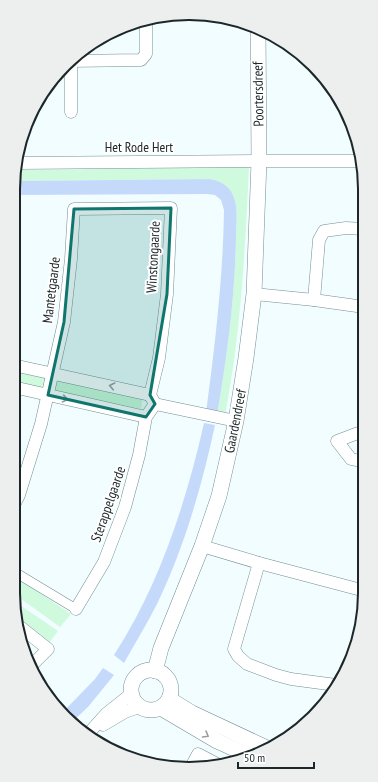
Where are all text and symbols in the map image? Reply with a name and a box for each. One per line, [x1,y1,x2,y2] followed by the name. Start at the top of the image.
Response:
[248,61,268,127] street label: Poortersdreef
[105,138,173,156] street label: Het Rode Hert
[142,220,164,294] street label: Winstongaarde
[38,256,64,324] street label: Mantetgaarde
[109,383,115,391] one-way arrow
[220,387,250,455] street label: Gaardendreef
[62,394,68,402] one-way arrow
[87,463,129,544] street label: Sterappelgaarde
[202,730,209,737] one-way arrow
[238,744,314,770] scale bar
[244,750,265,765] text: 50 m

